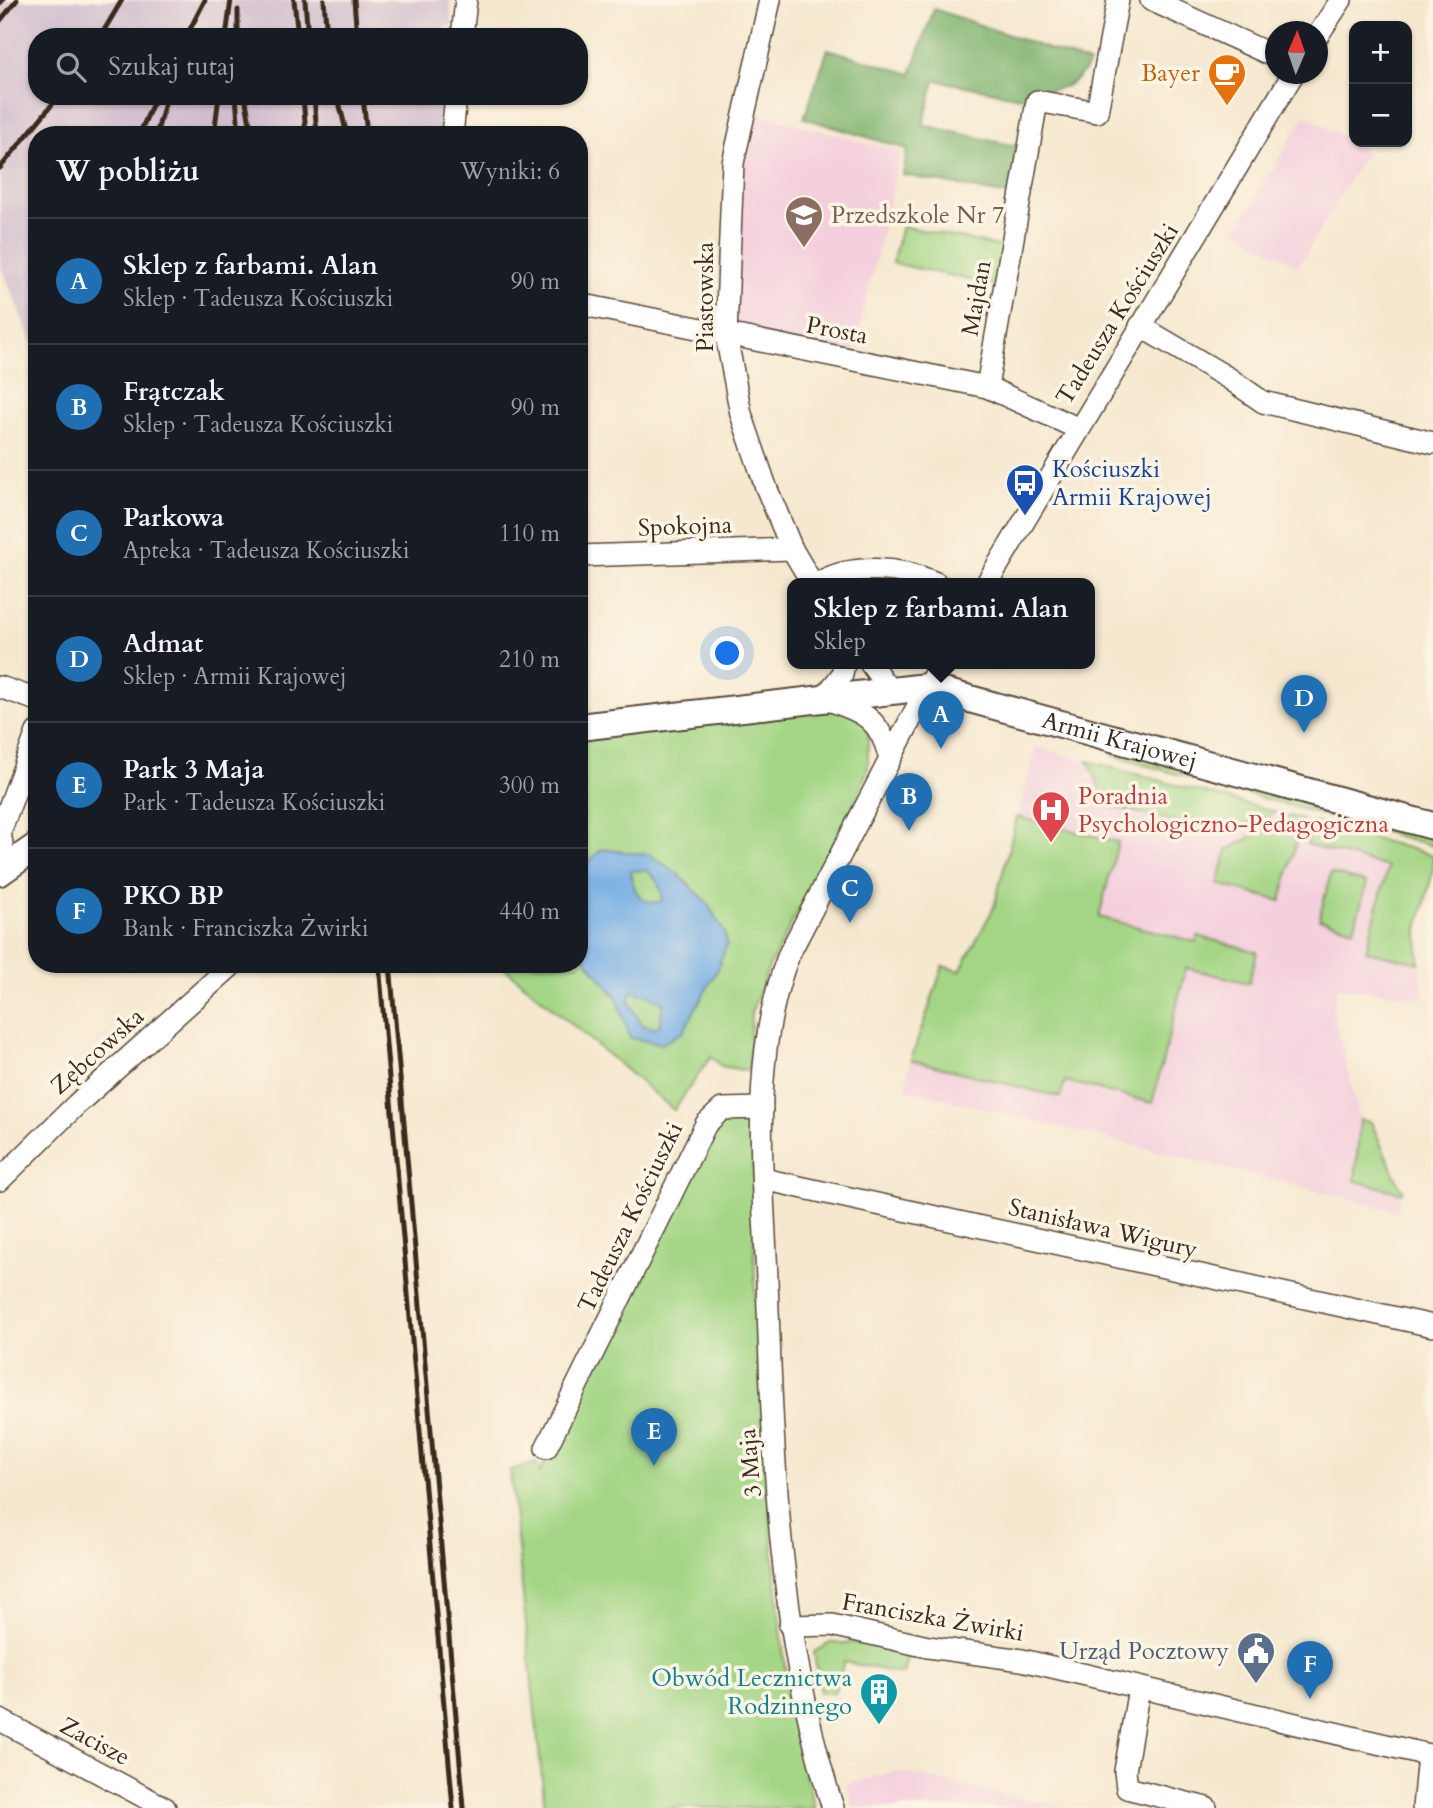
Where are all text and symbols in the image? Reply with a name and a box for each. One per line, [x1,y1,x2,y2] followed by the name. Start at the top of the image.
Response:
[1265,21,1328,84] north arrow
[1349,21,1412,147] map controls
[1349,21,1412,84] button: +
[28,28,588,105] search box
[52,48,90,86] icon: search
[108,49,236,84] text: Szukaj tutaj
[1206,52,1248,107] cafe icon: Bayer
[1141,57,1200,90] place label: Bayer
[1349,84,1412,147] button: −
[56,151,200,192] text: W pobliżu
[460,156,560,187] text: Wyniki: 6
[783,194,825,249] school or university icon: Przedszkole Nr 7
[831,199,1004,232] place label: Przedszkole Nr 7
[1048,217,1187,411] street label: Tadeusza Kościuszki
[689,241,722,352] street label: Piastowska
[123,248,378,283] text: Sklep z farbami. Alan
[954,257,999,339] street label: Majdan
[70,266,88,297] text: A
[511,266,560,297] text: 90 m
[123,283,393,314] text: Sklep · Tadeusza Kościuszki
[803,308,871,353] street label: Prosta
[123,374,225,409] text: Frątczak
[71,392,87,423] text: B
[511,392,560,423] text: 90 m
[123,409,393,440] text: Sklep · Tadeusza Kościuszki
[1052,453,1212,514] place label: Kościuszki Armii Krajowej
[1004,462,1046,517] bus stop icon: Kościuszki Armii Krajowej
[123,500,224,535] text: Parkowa
[637,508,733,545] street label: Spokojna
[70,518,88,549] text: C
[499,518,560,549] text: 110 m
[123,535,410,566] text: Apteka · Tadeusza Kościuszki
[787,578,1095,669] popup
[814,591,1068,626] text: Sklep z farbami. Alan
[123,626,203,661] text: Admat
[814,626,866,657] text: Sklep
[710,636,744,670] your location
[69,644,89,675] text: D
[499,644,560,675] text: 210 m
[123,661,347,692] text: Sklep · Armii Krajowej
[1281,675,1327,733] pin: D
[918,691,964,749] pin: A
[1038,704,1201,778] street label: Armii Krajowej
[123,752,264,787] text: Park 3 Maja
[72,770,86,801] text: E
[499,770,560,801] text: 300 m
[886,773,932,831] pin: B
[1078,780,1389,841] place label: Poradnia Psychologiczno-Pedagogiczna
[123,787,385,818] text: Park · Tadeusza Kościuszki
[1030,789,1072,844] hospital icon: Poradnia Psychologiczno-Pedagogiczna
[827,865,873,923] pin: C
[123,878,224,913] text: PKO BP
[72,896,86,927] text: F
[499,896,560,927] text: 440 m
[123,913,368,944] text: Bank · Franciszka Żwirki
[43,1000,152,1102] street label: Zębcowska
[570,1116,691,1318] street label: Tadeusza Kościuszki
[1005,1191,1201,1266] street label: Stanisława Wigury
[631,1408,677,1466] pin: E
[731,1427,770,1499] street label: 3 Maja
[839,1585,1027,1650] street label: Franciszka Żwirki
[1235,1630,1277,1685] public building icon: Urząd Pocztowy
[1059,1635,1229,1668] place label: Urząd Pocztowy
[1287,1641,1333,1699] pin: F
[651,1662,853,1723] place label: Obwód Lecznictwa Rodzinnego
[858,1671,900,1726] building icon: Obwód Lecznictwa Rodzinnego
[54,1709,136,1774] street label: Zacisze

